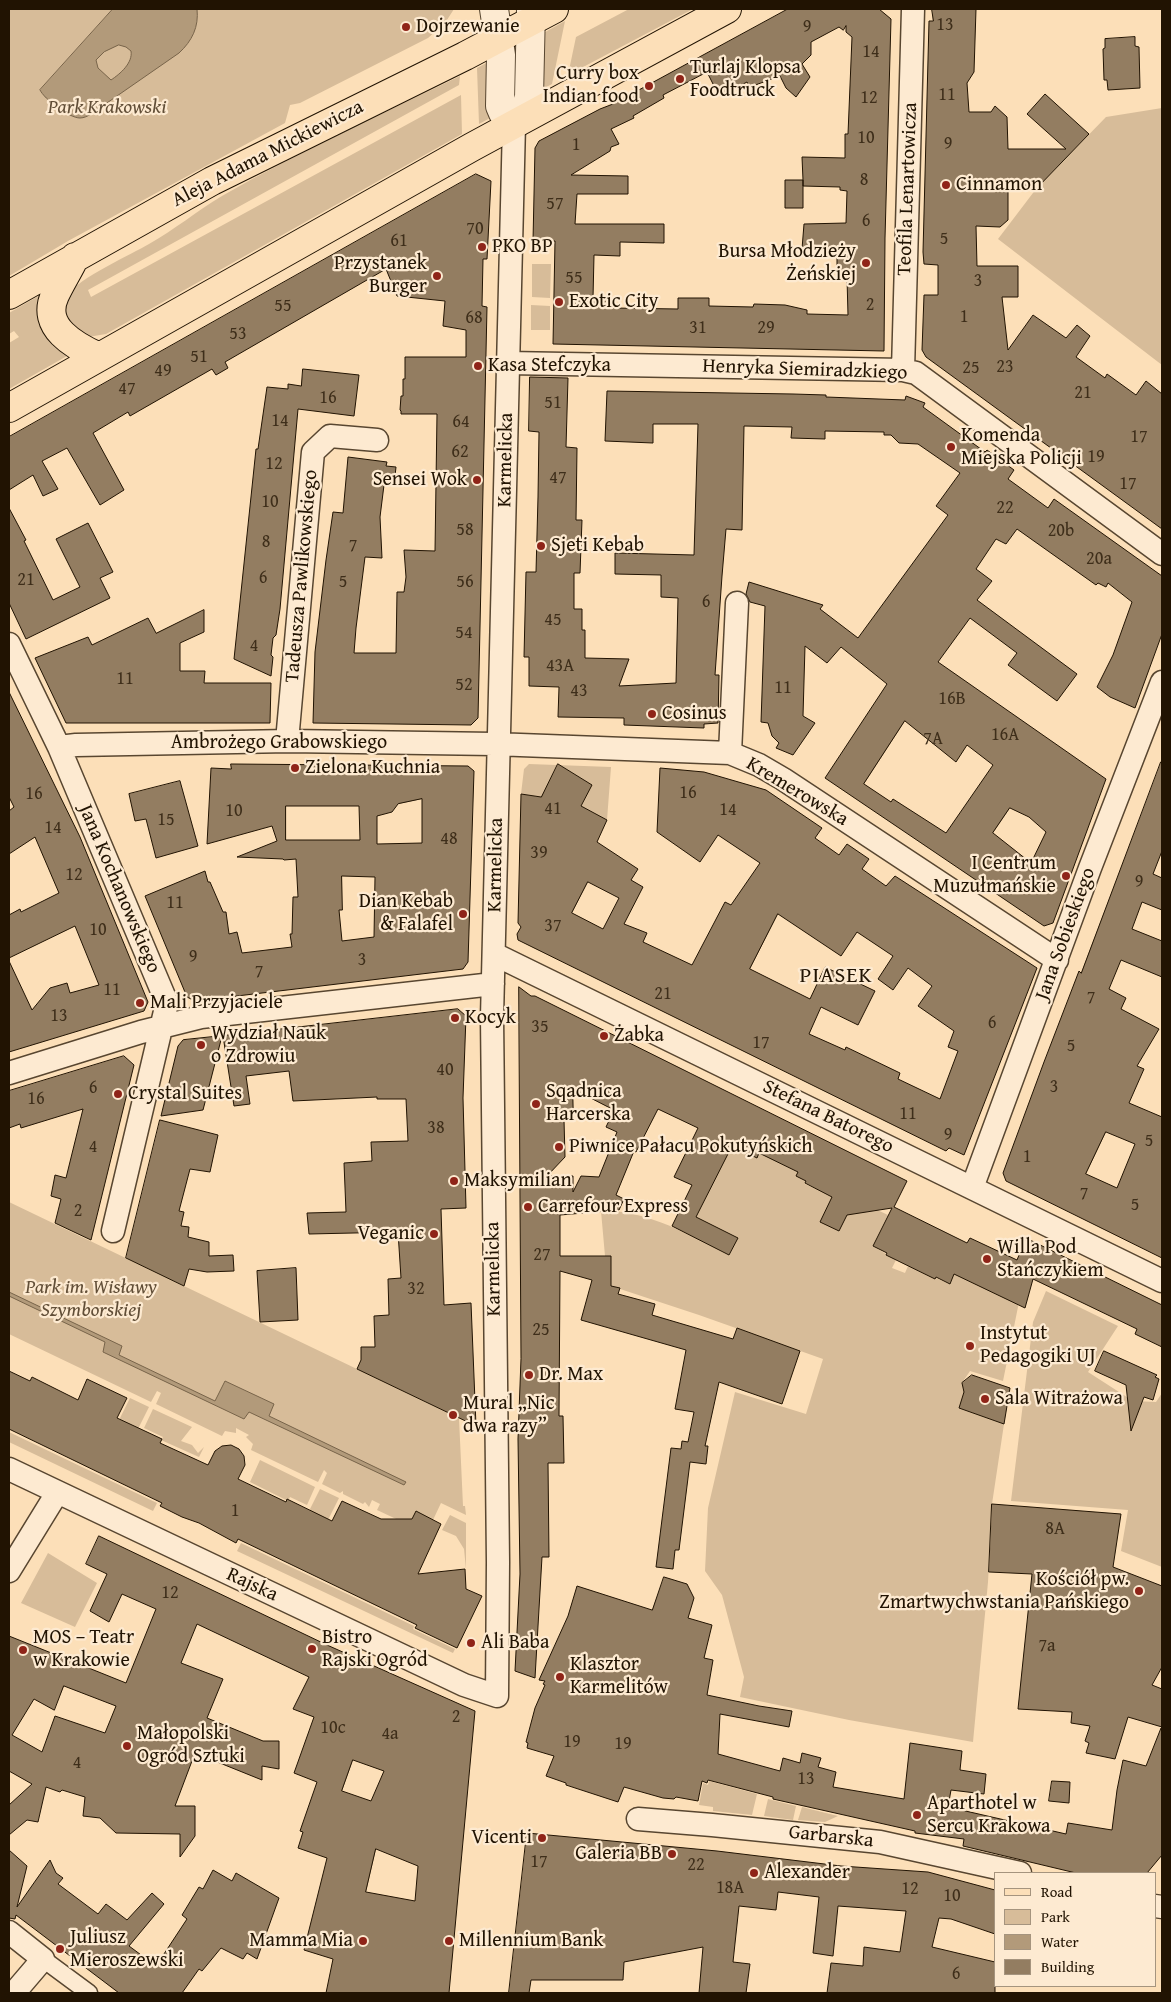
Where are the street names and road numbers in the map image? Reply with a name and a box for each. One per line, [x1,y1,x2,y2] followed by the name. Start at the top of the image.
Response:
[168,95,368,213] street label: Aleja Adama Mickiewicza
[893,102,923,276] street label: Teofila Lenartowicza
[702,354,908,386] street label: Henryka Siemiradzkiego
[493,412,519,508] street label: Karmelicka
[281,468,323,684] street label: Tadeusza Pawlikowskiego
[171,731,387,755] street label: Ambrożego Grabowskiego
[742,752,852,832] street label: Kremerowska
[73,801,165,977] street label: Jana Kochanowskiego
[483,817,509,913] street label: Karmelicka
[1031,864,1101,1004] street label: Jana Sobieskiego
[759,1075,897,1159] street label: Stefana Batorego
[481,1221,507,1317] street label: Karmelicka
[223,1563,281,1607] street label: Rajska
[787,1821,875,1853] street label: Garbarska

